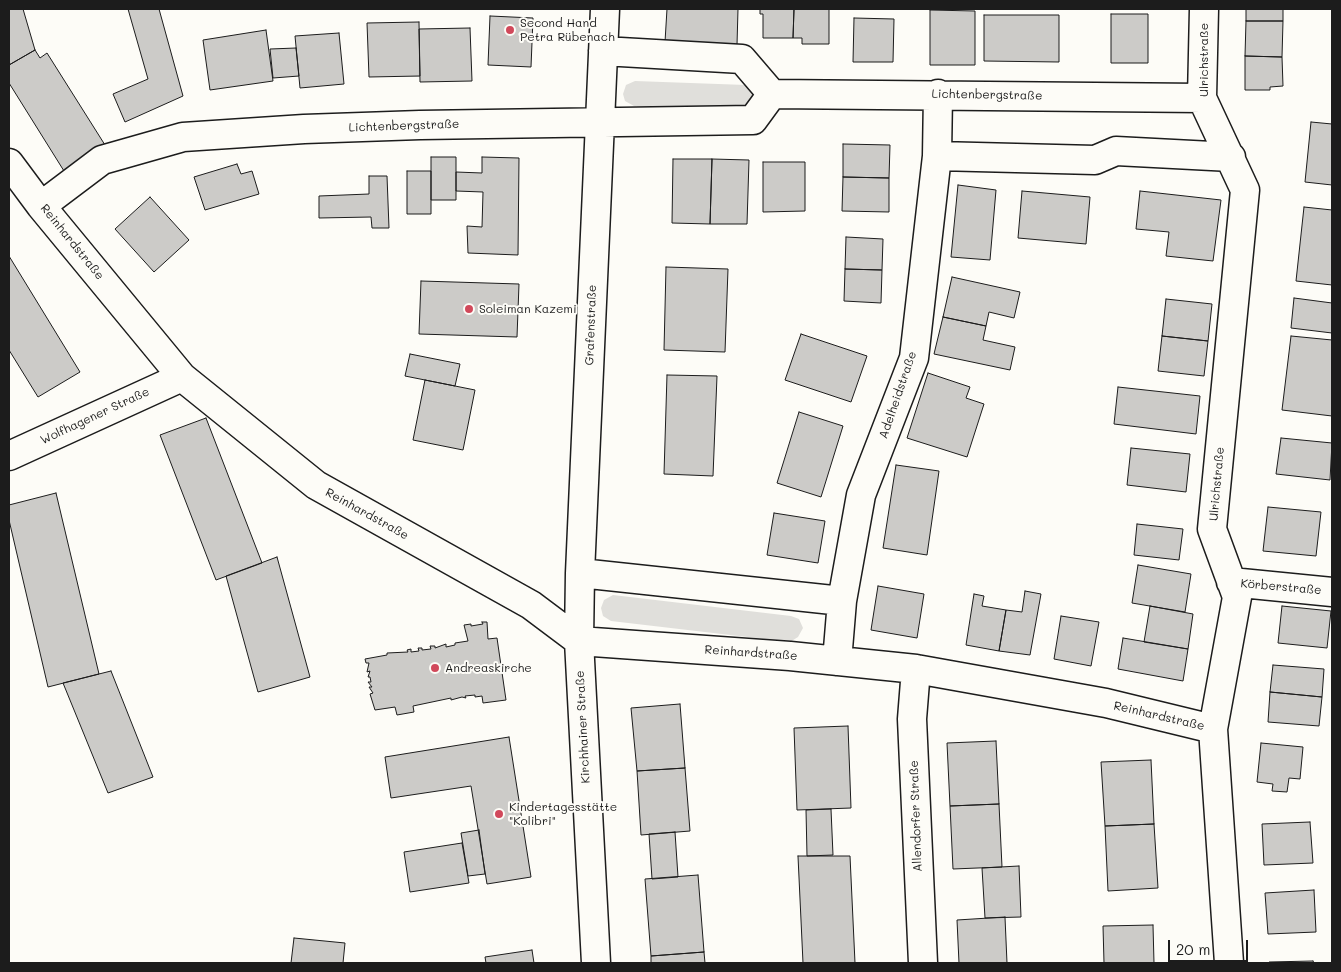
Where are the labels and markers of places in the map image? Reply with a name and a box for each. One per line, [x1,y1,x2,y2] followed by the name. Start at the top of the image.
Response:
[520,16,615,44] place label: Second Hand Petra Rübenach
[504,24,516,36] marker: Second Hand Petra Rübenach
[479,302,577,316] place label: Soleiman Kazemi
[463,303,475,315] marker: Soleiman Kazemi
[445,661,532,675] place label: Andreaskirche
[429,662,441,674] marker: Andreaskirche
[509,800,617,828] place label: Kindertagesstätte "Kolibri"
[493,808,505,820] marker: Kindertagesstätte "Kolibri"

